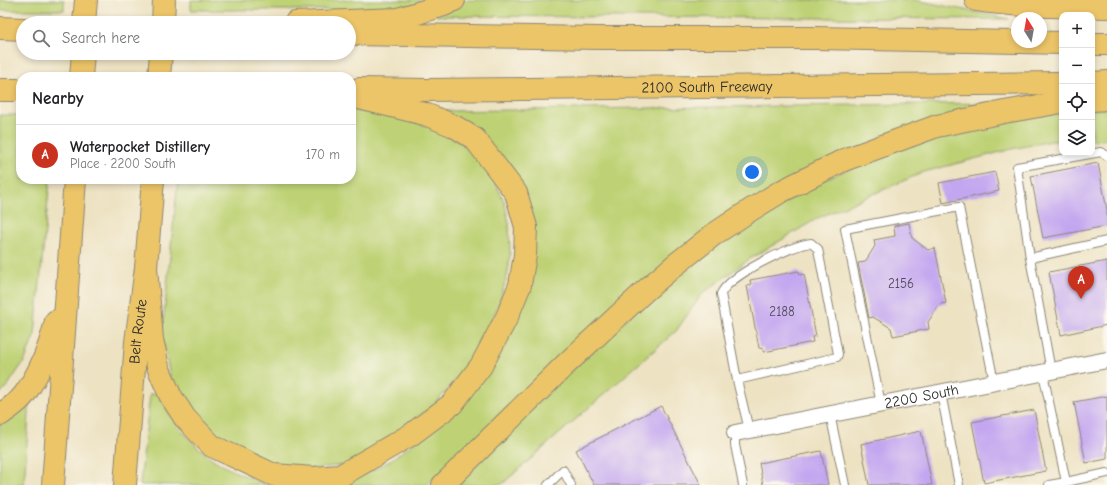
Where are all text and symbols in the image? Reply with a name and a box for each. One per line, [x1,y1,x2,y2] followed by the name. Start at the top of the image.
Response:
[1011,12,1047,48] north arrow
[1059,12,1095,156] map controls
[1059,12,1095,48] button: +
[16,16,356,60] search box
[30,27,52,49] icon: search
[62,29,140,47] text: Search here
[1059,48,1095,84] button: −
[641,77,773,97] street label: 2100 South Freeway
[1059,84,1095,120] button: locate
[32,89,83,108] text: Nearby
[1059,120,1095,156] button: layers
[70,138,210,156] text: Waterpocket Distillery
[41,147,49,162] text: A
[306,147,340,162] text: 170 m
[70,156,176,171] text: Place · 2200 South
[742,162,762,182] your location
[1068,266,1094,299] pin: A
[888,276,914,291] house number: 2156
[125,298,151,365] street label: Belt Route
[769,304,795,319] house number: 2188
[883,380,960,412] street label: 2200 South

